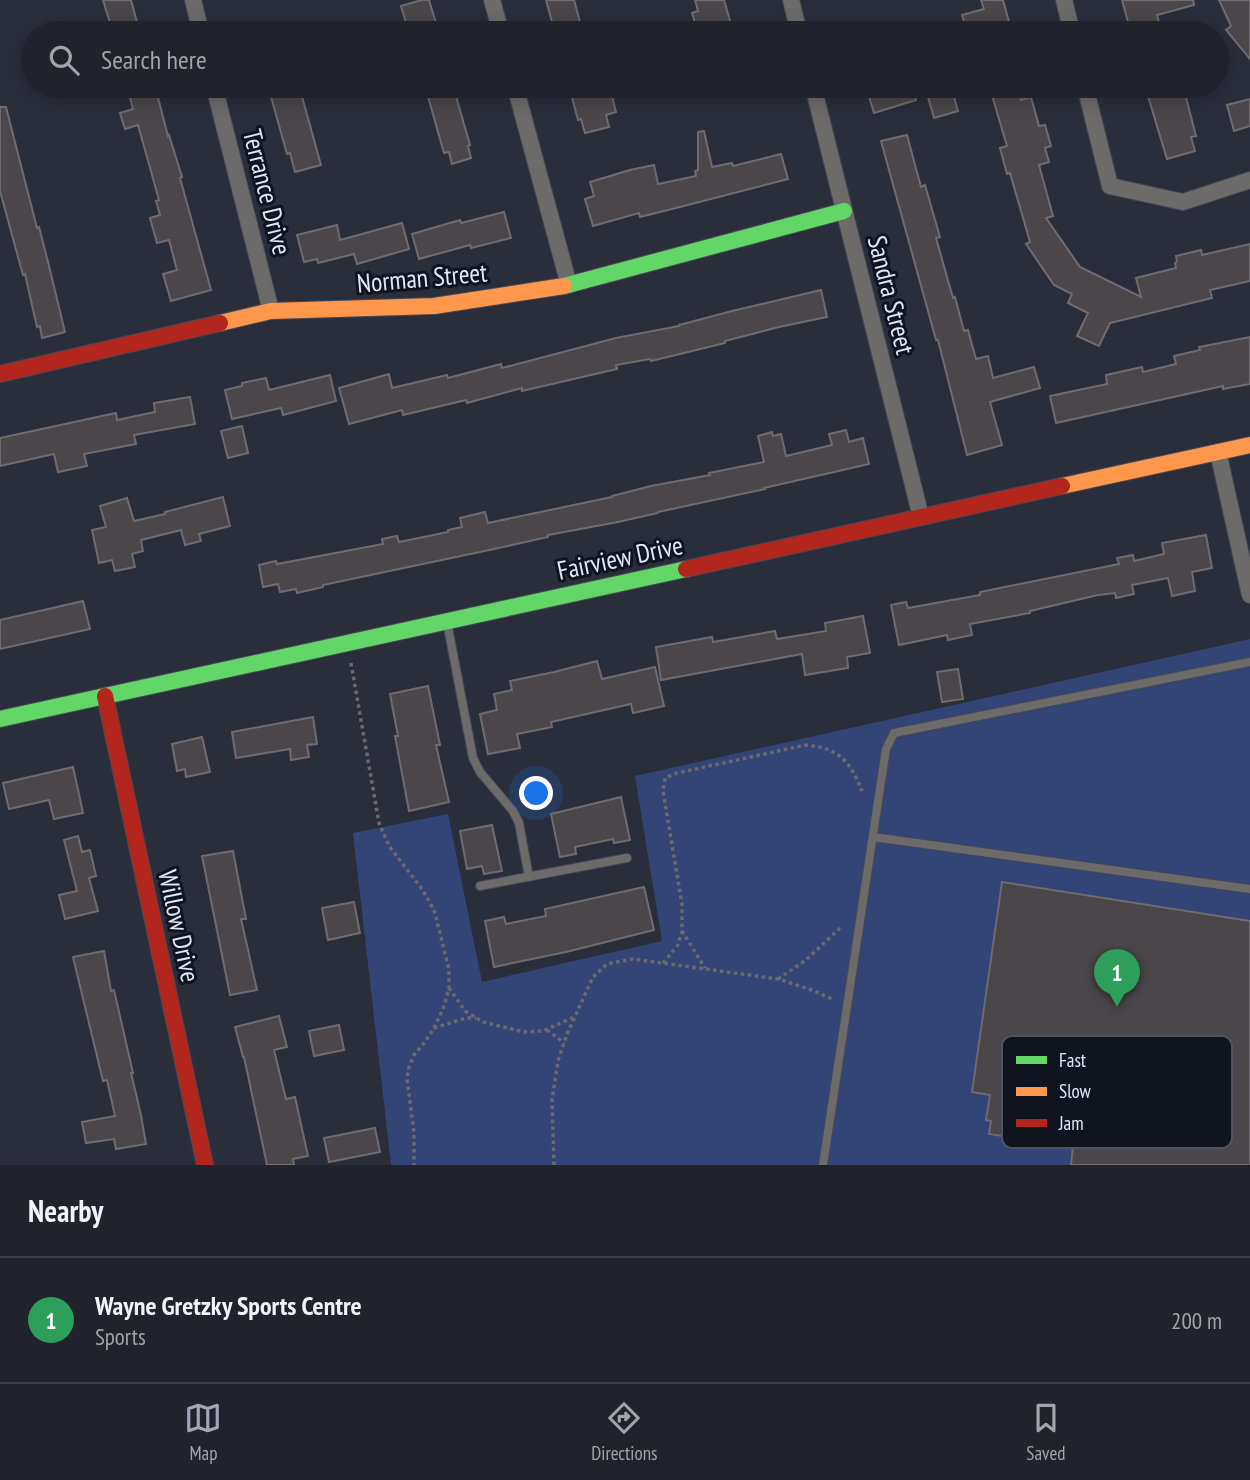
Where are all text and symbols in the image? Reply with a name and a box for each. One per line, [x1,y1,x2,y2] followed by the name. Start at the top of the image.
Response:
[21,21,1229,98] search box
[45,41,83,79] icon: search
[101,43,207,76] text: Search here
[236,126,299,258] street label: Terrance Drive
[861,232,922,358] street label: Sandra Street
[356,255,488,300] street label: Norman Street
[554,528,686,587] street label: Fairview Drive
[519,776,553,810] your location
[152,867,207,985] street label: Willow Drive
[1094,949,1140,1007] pin: 1
[1002,1036,1232,1148] legend
[1059,1048,1087,1072] text: Fast
[1059,1079,1092,1103] text: Slow
[1058,1111,1084,1135] text: Jam
[28,1191,103,1230] text: Nearby
[95,1289,362,1322] text: Wayne Gretzky Sports Centre
[46,1306,57,1335] text: 1
[1171,1306,1222,1335] text: 200 m
[95,1322,146,1351] text: Sports
[184,1399,222,1465] tab: Map
[591,1399,657,1465] tab: Directions
[1026,1399,1066,1465] tab: Saved

